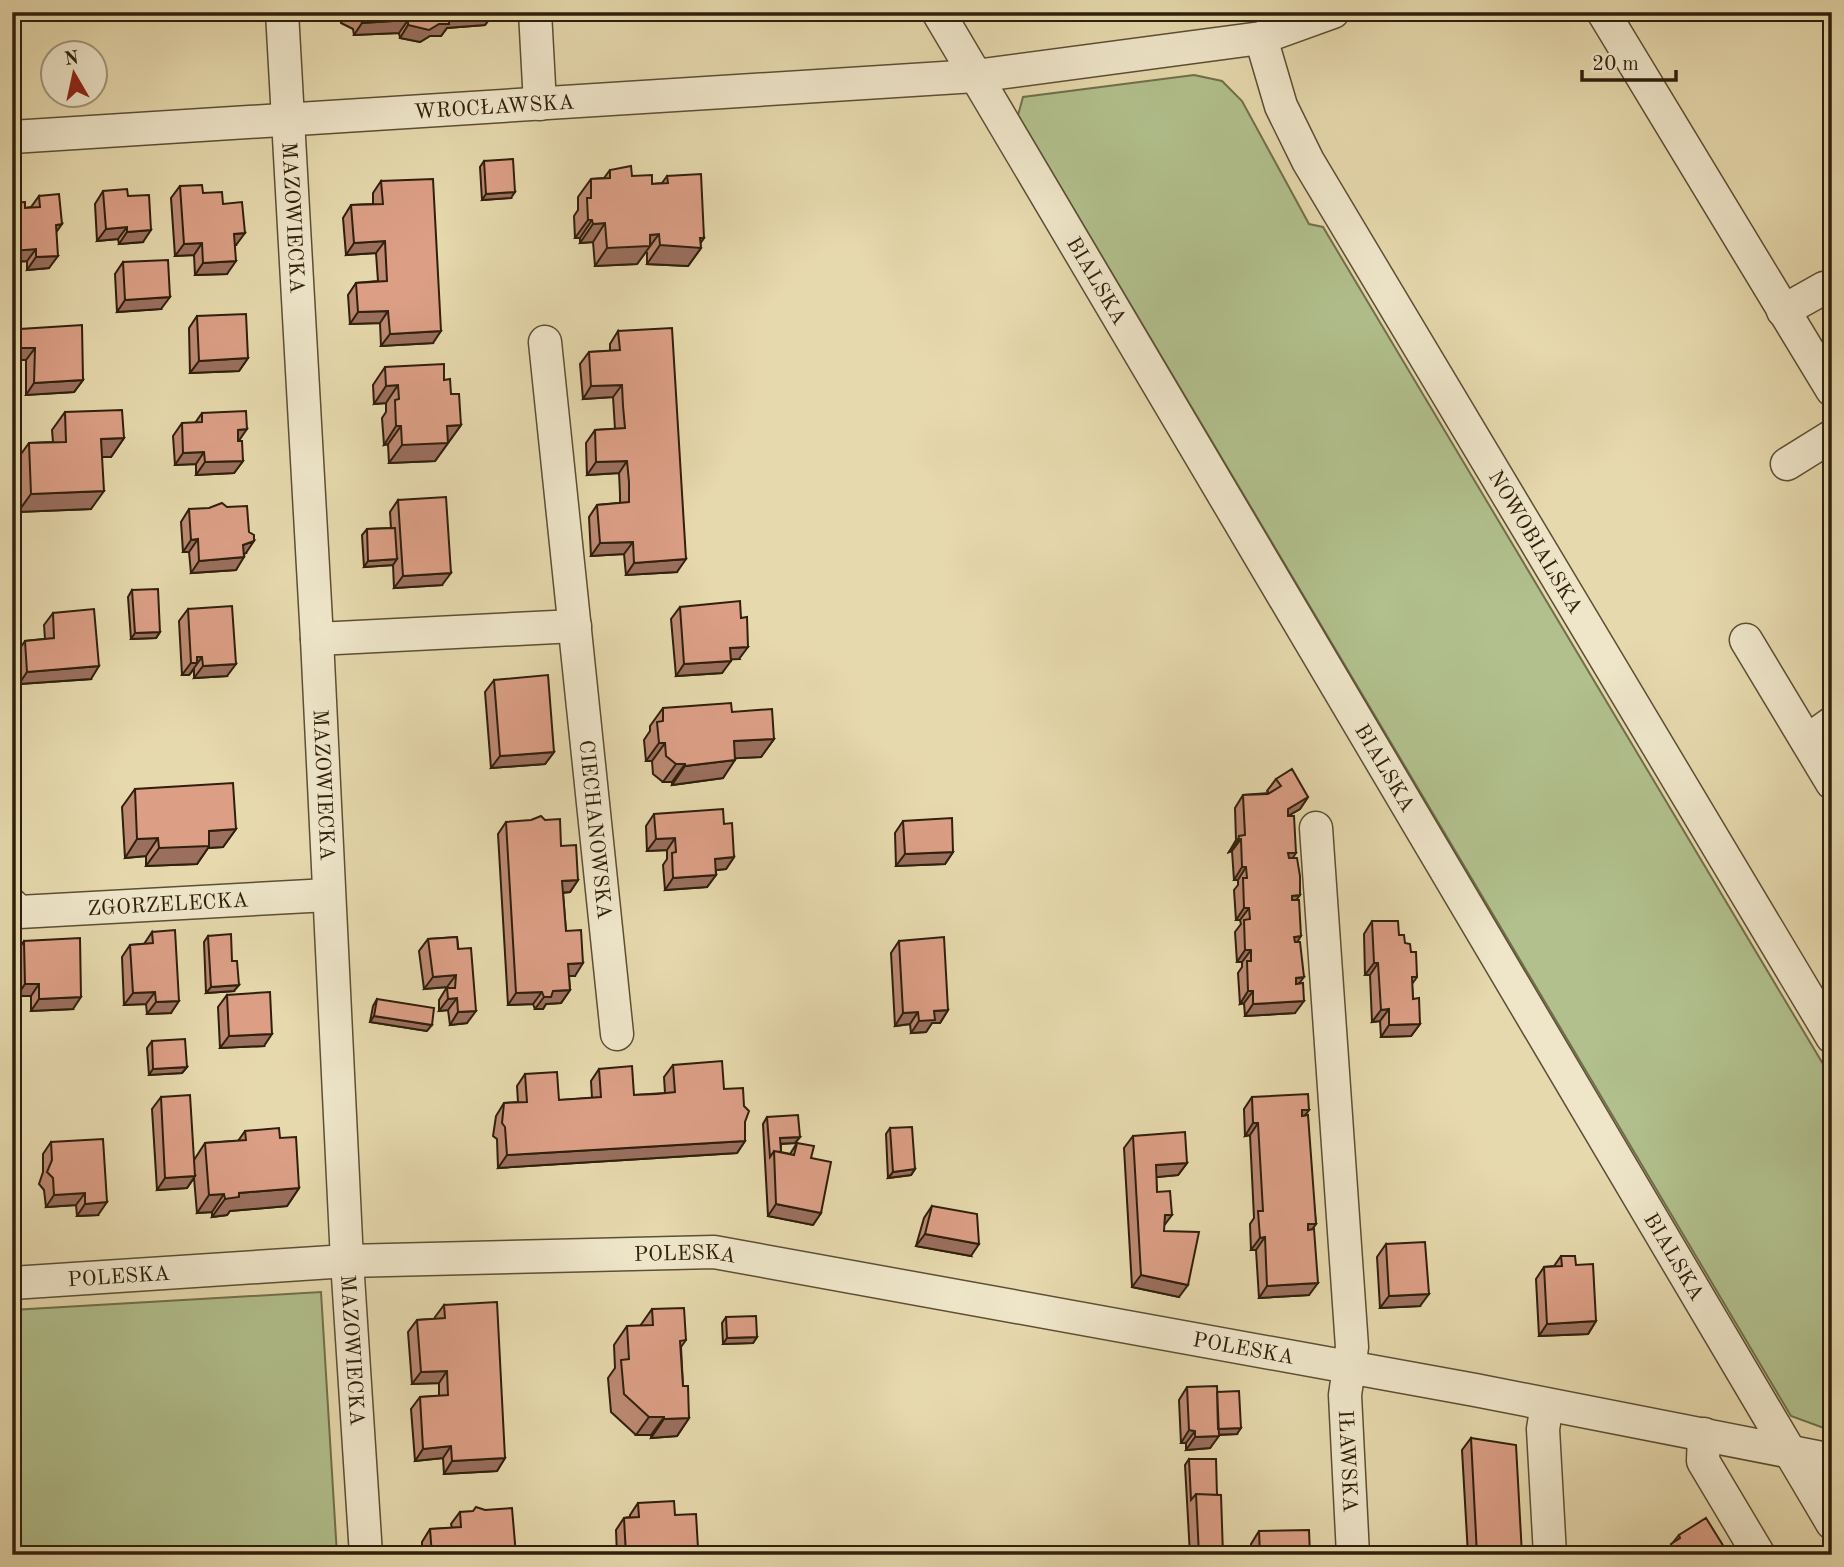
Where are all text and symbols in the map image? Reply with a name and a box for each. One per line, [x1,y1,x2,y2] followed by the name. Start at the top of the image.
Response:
[38,38,108,108] north arrow
[1582,38,1676,82] scale bar
[63,49,81,70] text: N
[1592,54,1639,75] text: 20 m
[413,92,575,124] street label: WROCŁAWSKA
[277,141,307,294] street label: MAZOWIECKA
[1062,234,1130,329] street label: BIALSKA
[1484,467,1585,618] street label: NOWOBIALSKA
[308,709,337,861] street label: MAZOWIECKA
[1350,721,1418,816] street label: BIALSKA
[574,739,614,920] street label: CIECHANOWSKA
[87,890,249,920] street label: ZGORZELECKA
[1639,1210,1707,1305] street label: BIALSKA
[634,1243,738,1268] street label: POLESKA
[67,1264,171,1291] street label: POLESKA
[336,1274,367,1427] street label: MAZOWIECKA
[1191,1330,1296,1369] street label: POLESKA
[1334,1409,1360,1513] street label: IŁAWSKA

